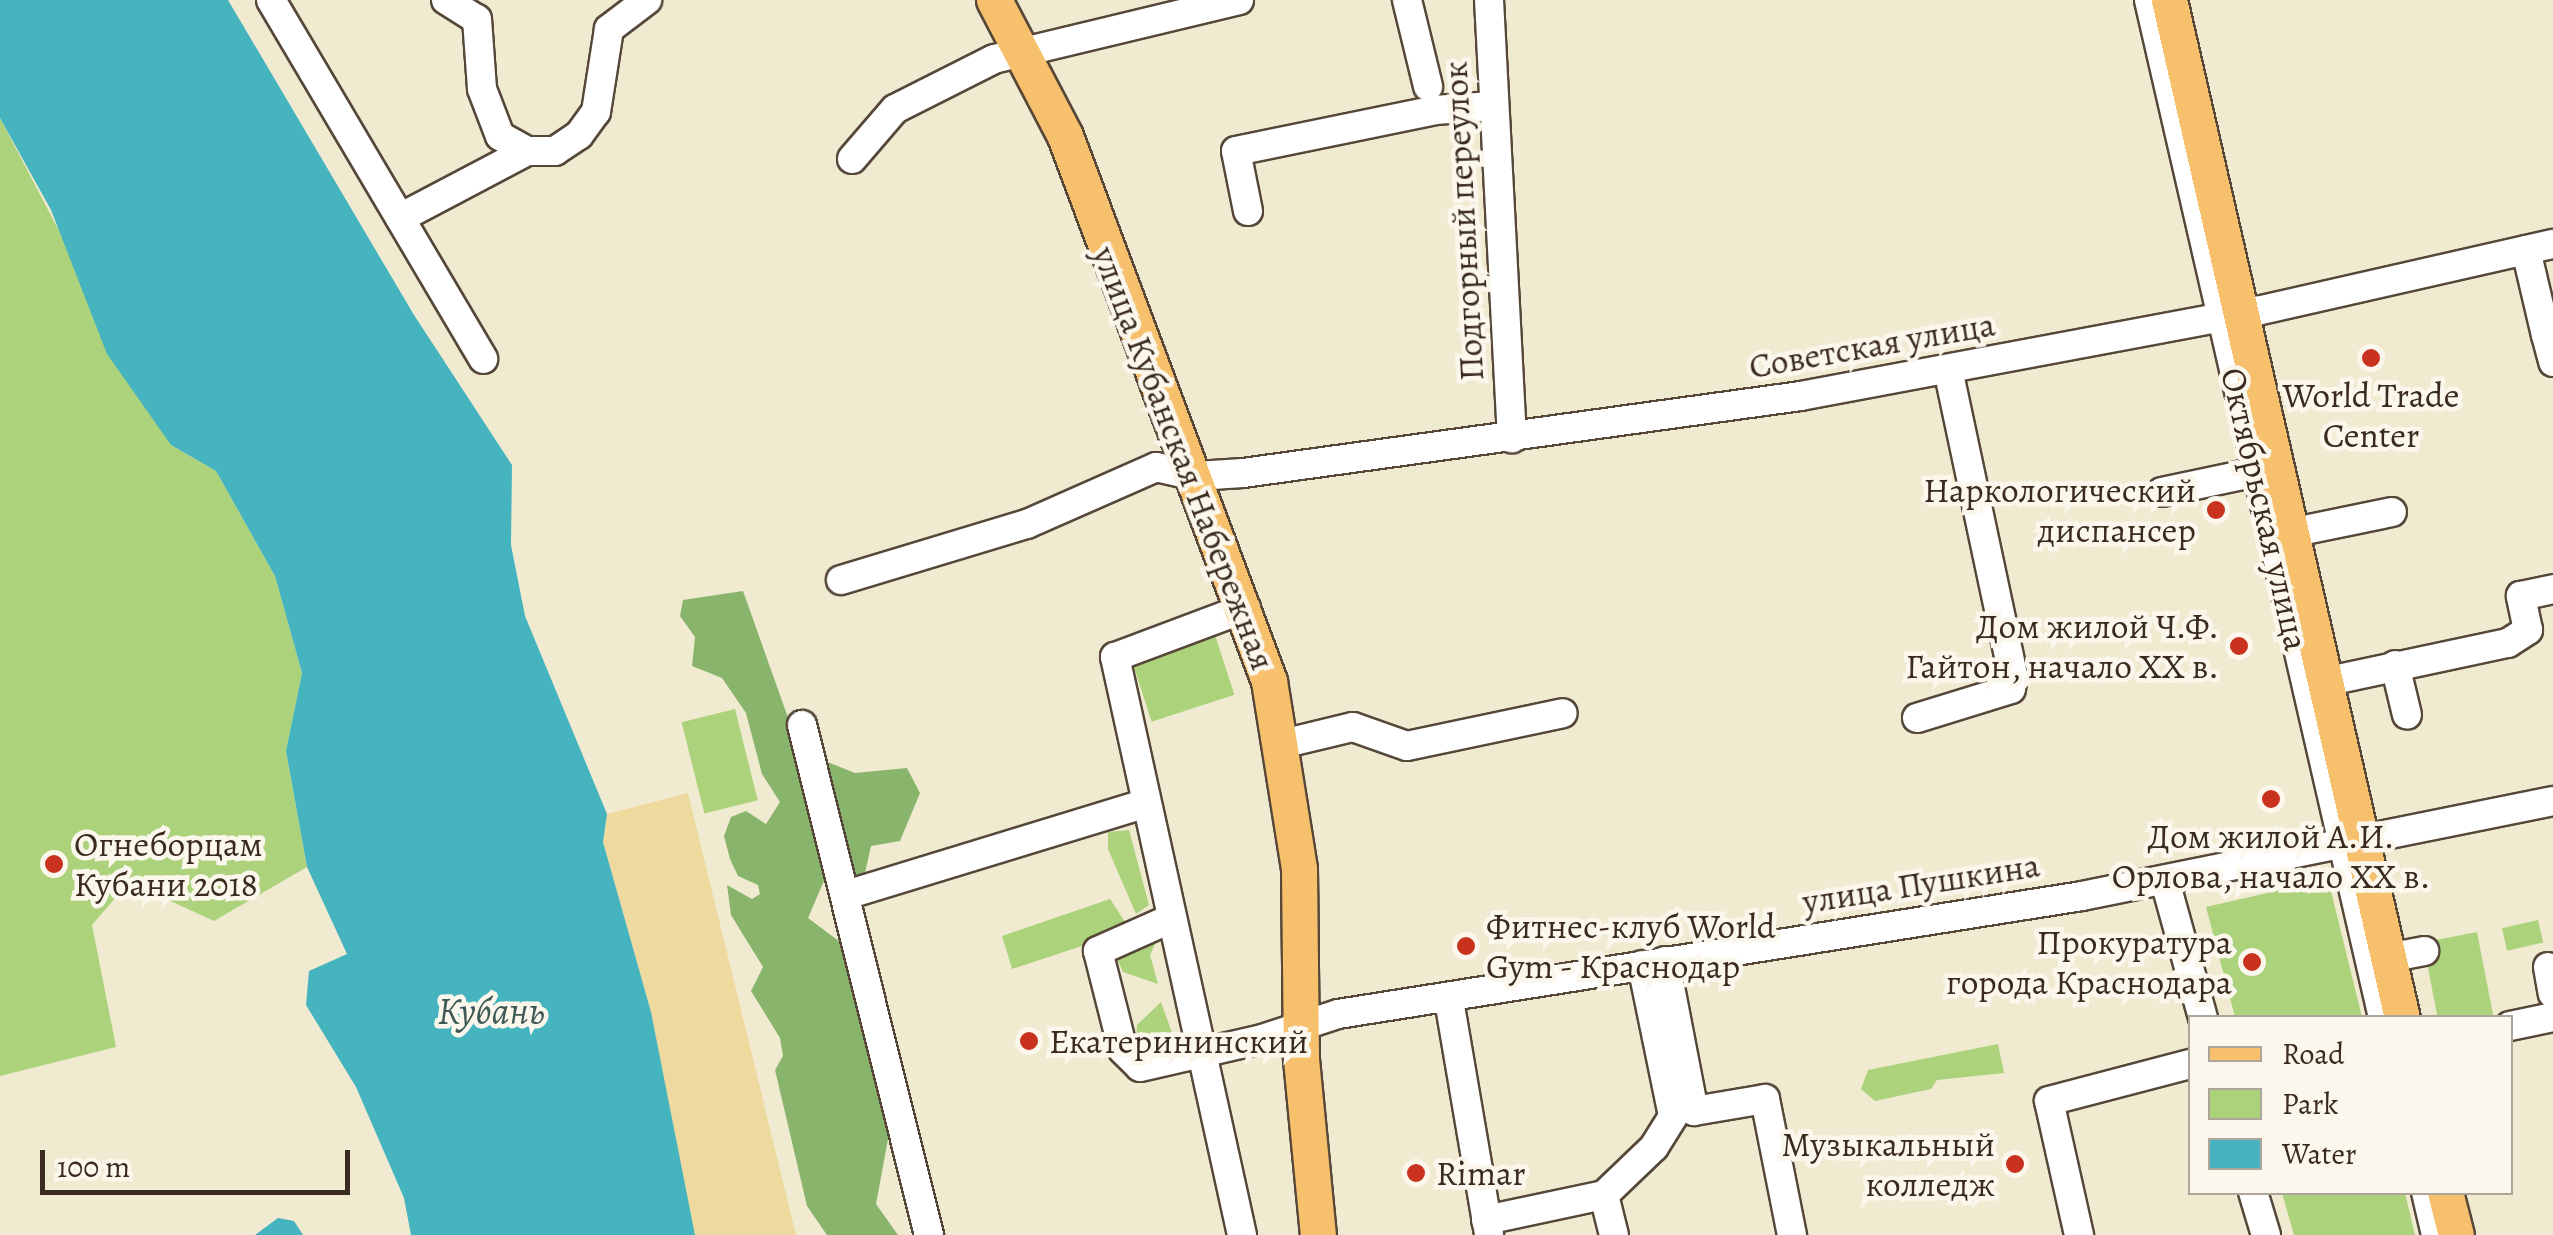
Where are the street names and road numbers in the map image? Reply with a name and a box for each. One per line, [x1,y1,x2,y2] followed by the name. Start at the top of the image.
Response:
[1434,60,1492,382] street label: Подгорный переулок
[1084,240,1284,676] street label: улица Кубанская Набережная
[1746,303,1998,387] street label: Советская улица
[2212,364,2318,654] street label: Октябрьская улица
[1799,844,2043,922] street label: улица Пушкина

